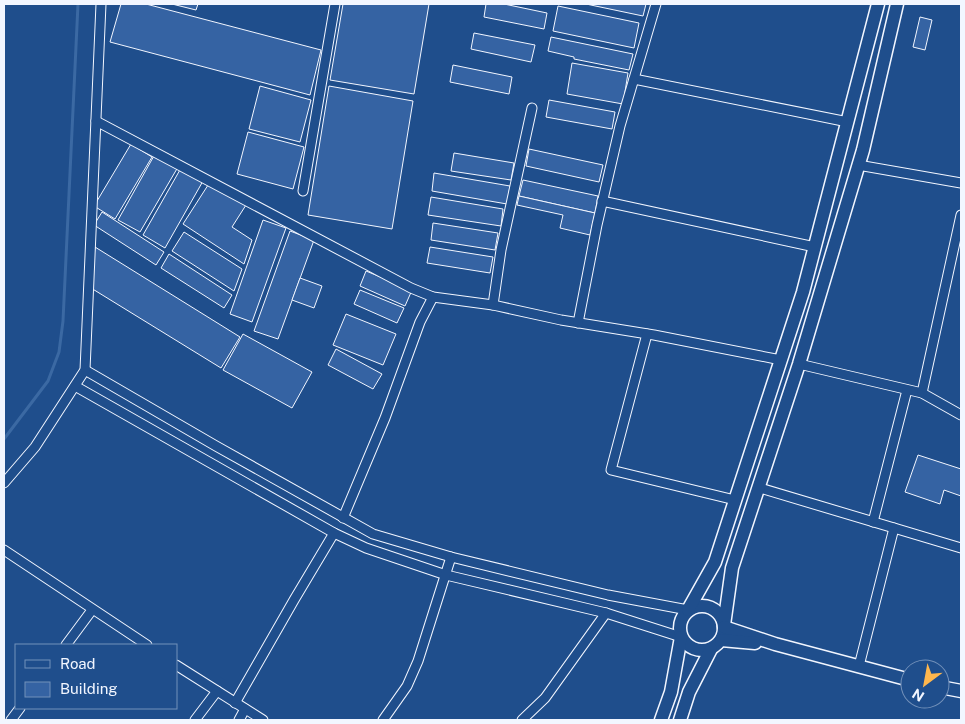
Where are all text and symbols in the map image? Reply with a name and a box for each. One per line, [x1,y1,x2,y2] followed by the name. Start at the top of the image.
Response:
[15,644,178,709] legend
[60,655,96,672] text: Road
[900,659,950,709] north arrow
[60,680,118,697] text: Building
[909,685,927,705] text: N

